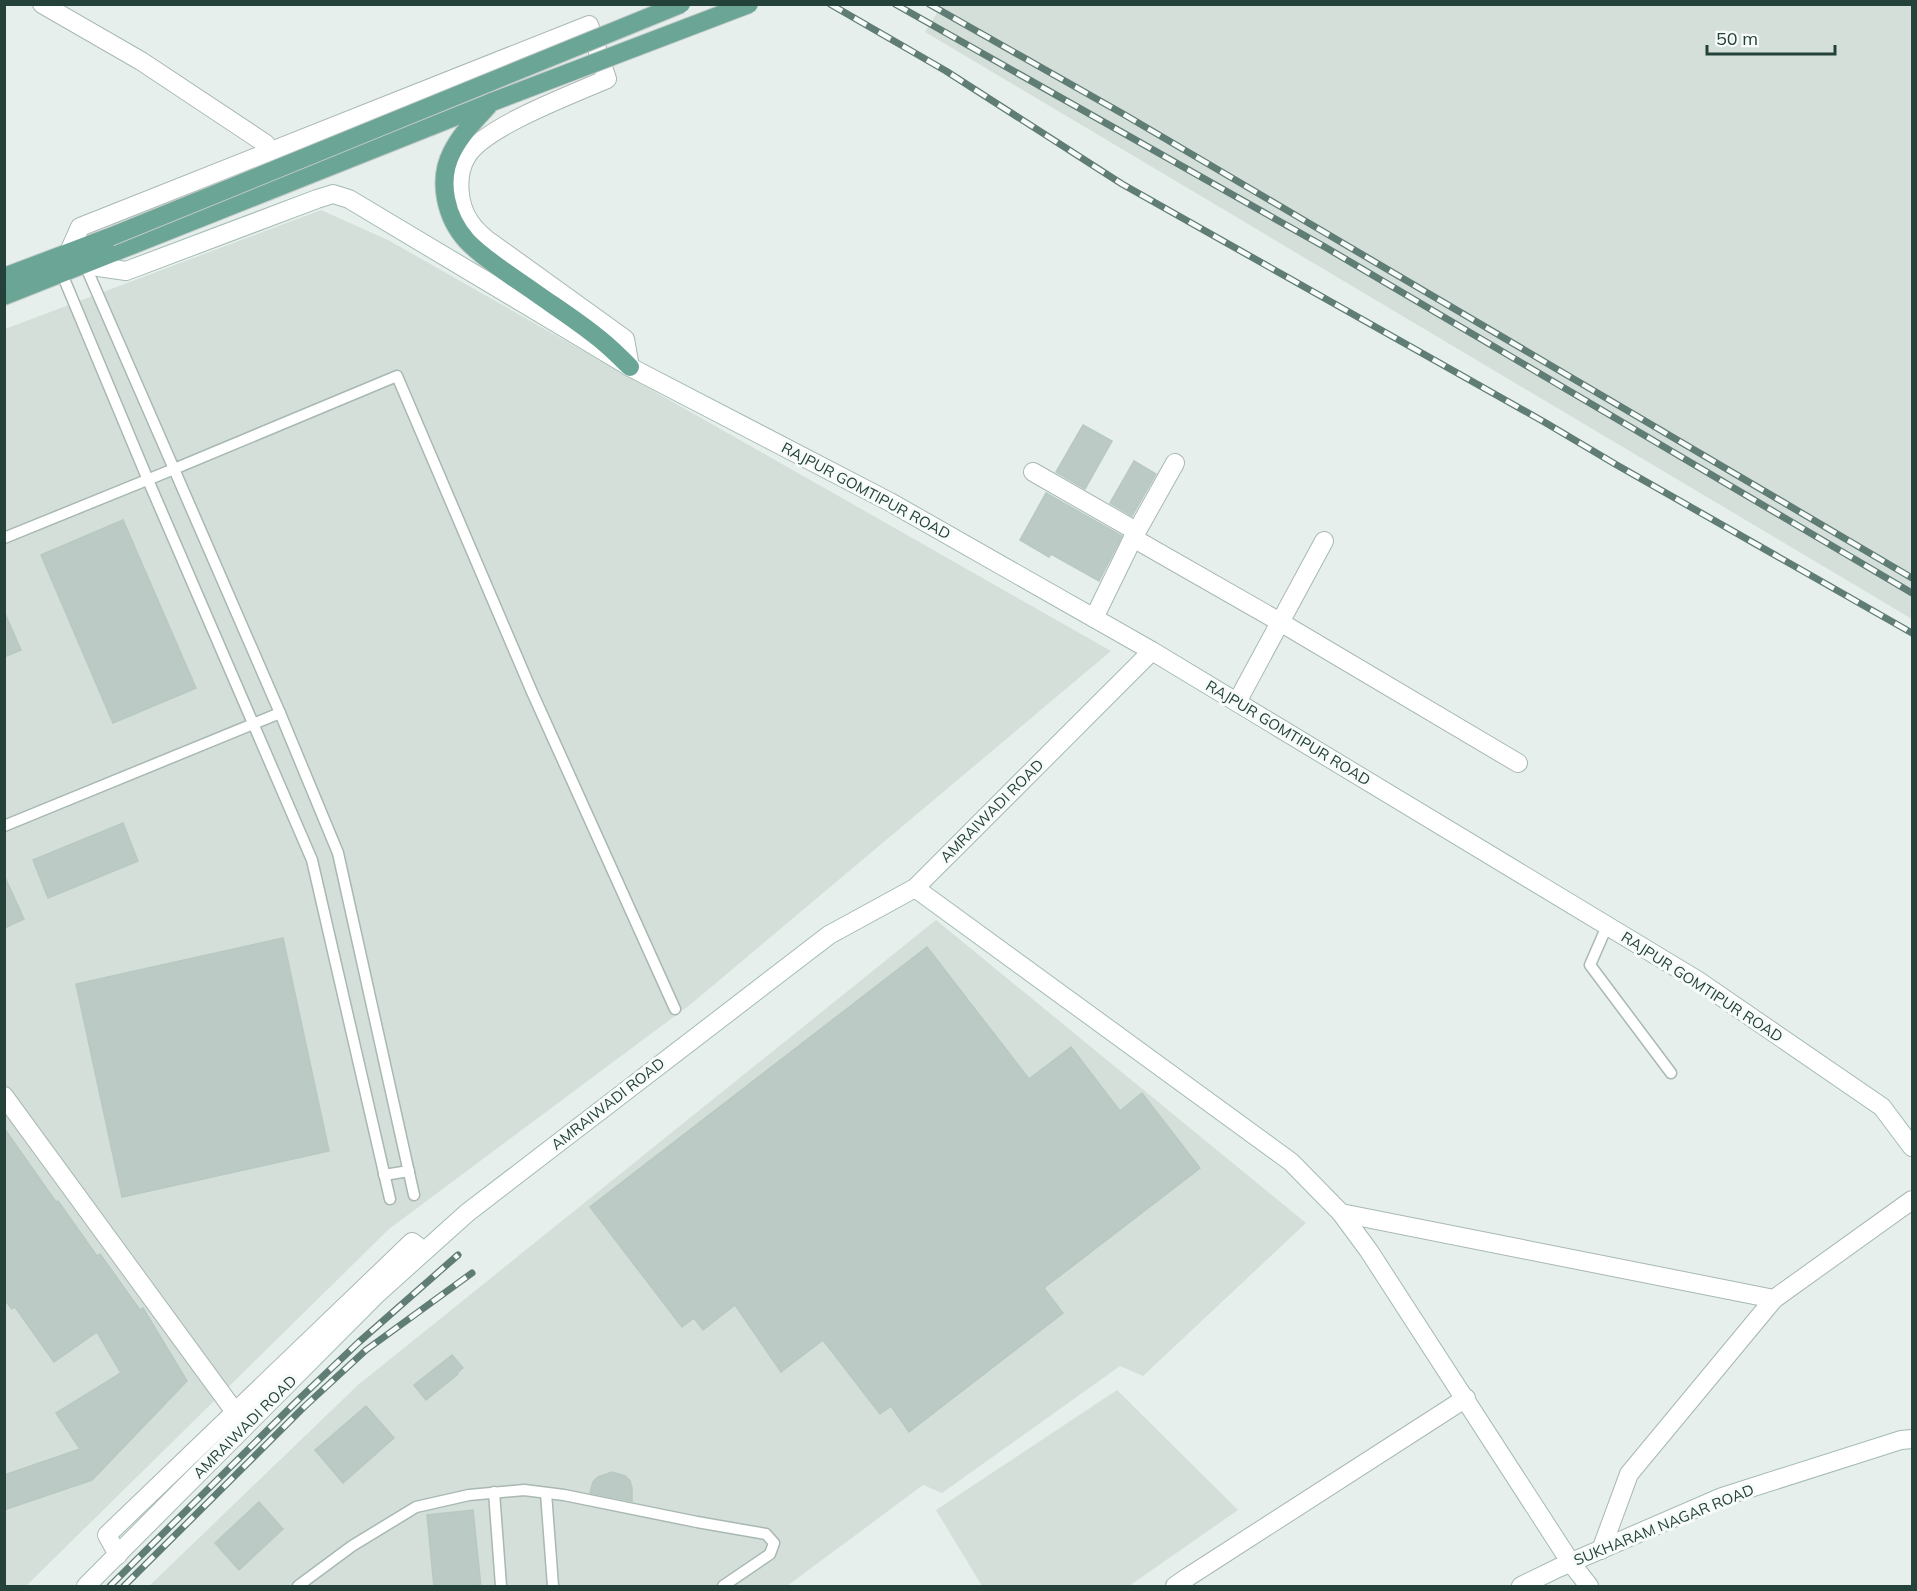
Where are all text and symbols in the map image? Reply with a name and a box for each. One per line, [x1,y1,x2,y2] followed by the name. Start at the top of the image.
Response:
[1707,18,1834,56] scale bar
[1716,27,1758,50] text: 50 m
[778,438,954,543] street label: RAJPUR GOMTIPUR ROAD
[1202,676,1374,789] street label: RAJPUR GOMTIPUR ROAD
[936,755,1047,866] street label: AMRAIWADI ROAD
[1618,927,1787,1046] street label: RAJPUR GOMTIPUR ROAD
[547,1053,668,1154] street label: AMRAIWADI ROAD
[189,1371,300,1482] street label: AMRAIWADI ROAD
[1571,1480,1757,1569] street label: SUKHARAM NAGAR ROAD

